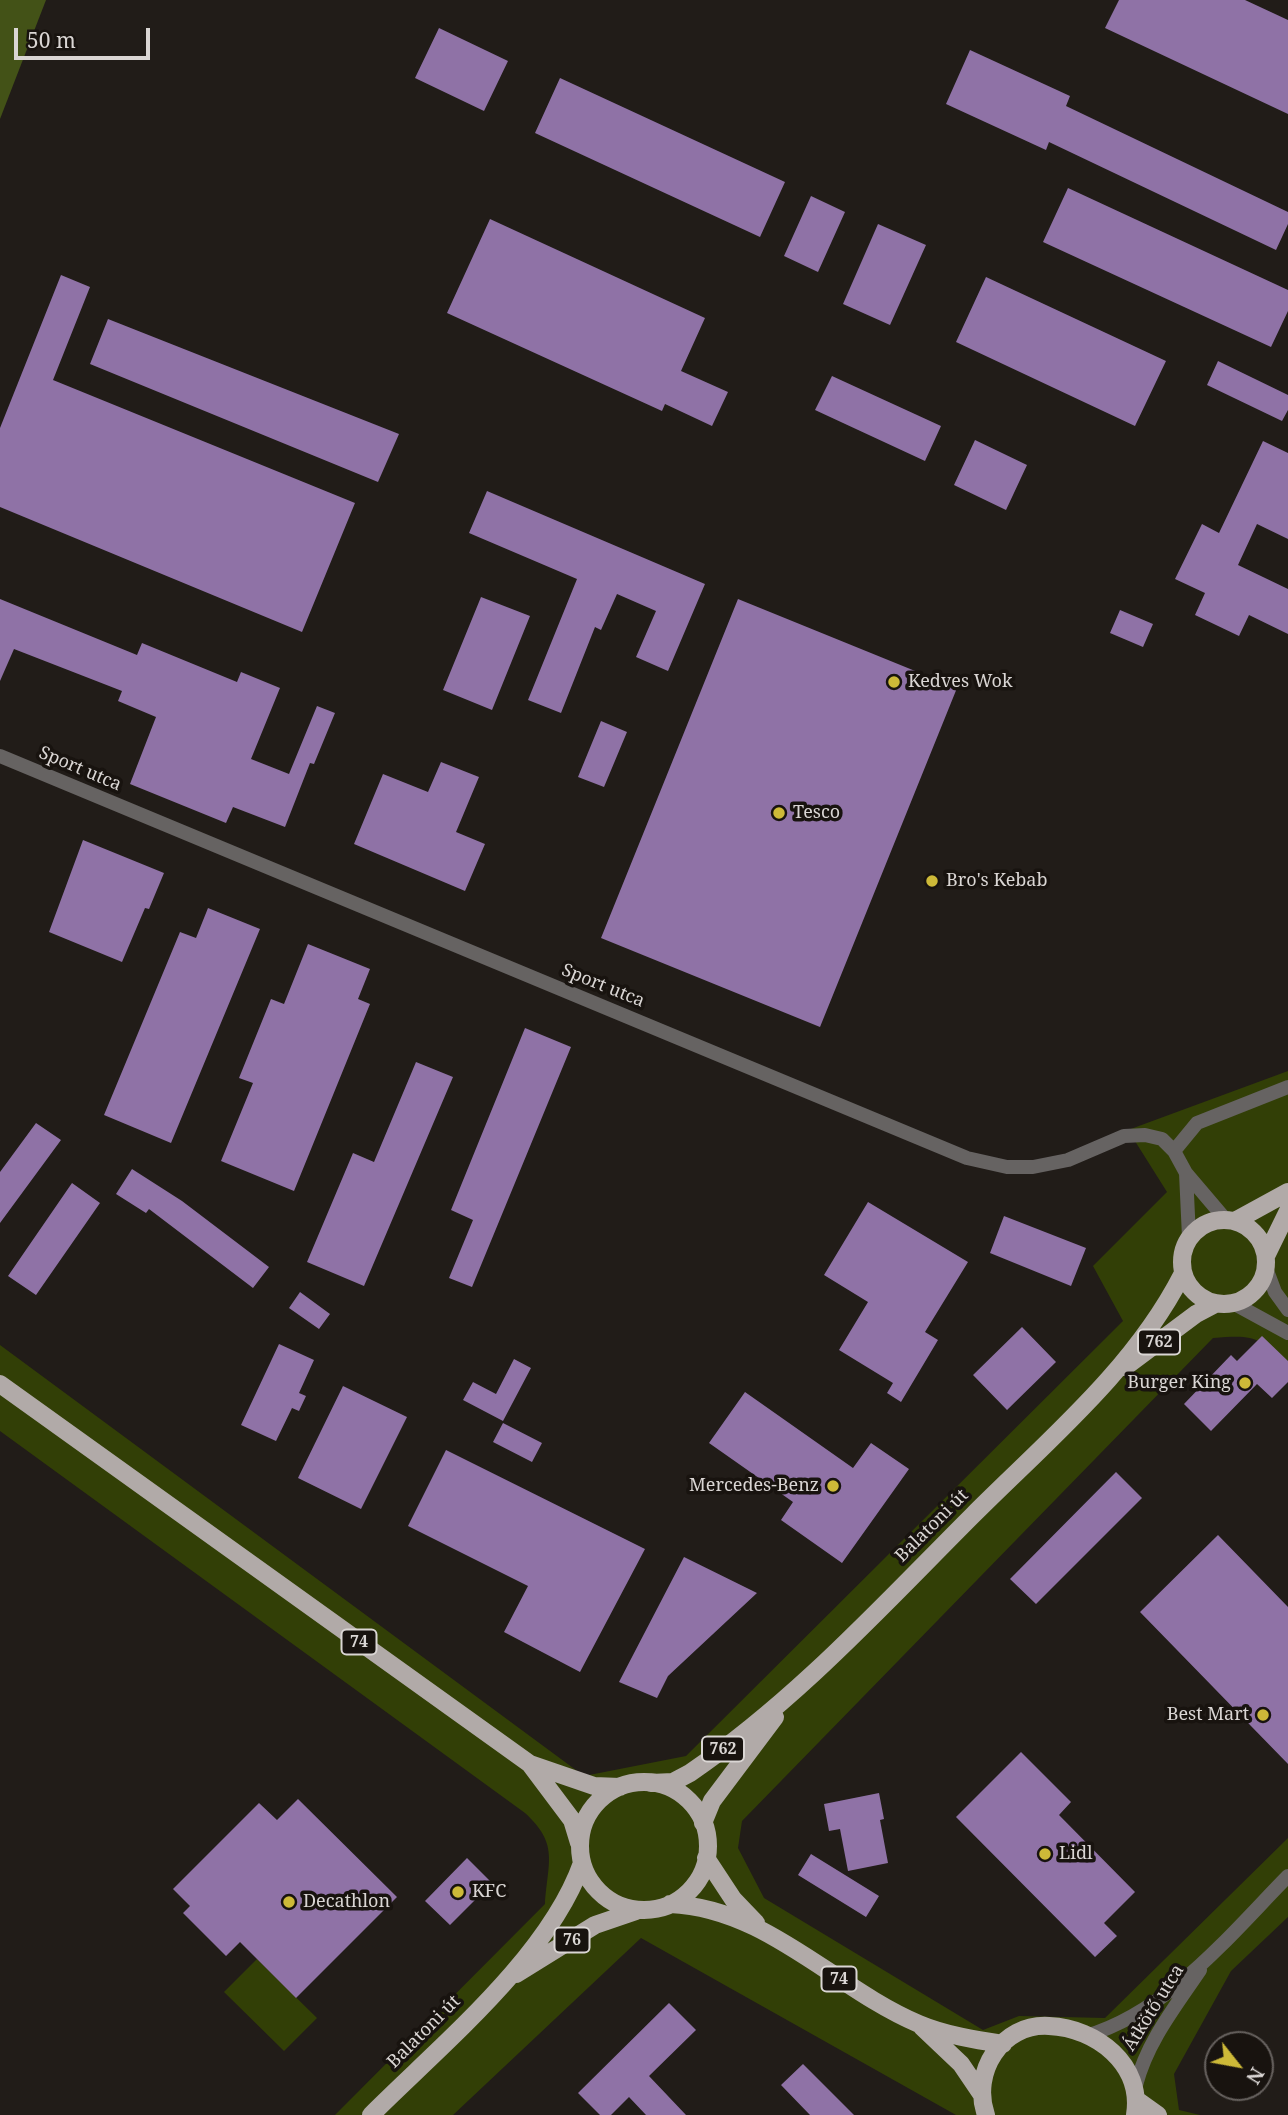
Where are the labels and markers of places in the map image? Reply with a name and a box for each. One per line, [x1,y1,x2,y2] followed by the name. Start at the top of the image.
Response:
[908,671,1012,693] place label: Kedves Wok
[886,674,902,690] marker: Kedves Wok
[793,802,840,824] place label: Tesco
[771,805,787,821] marker: Tesco
[946,870,1048,892] place label: Bro's Kebab
[924,873,940,889] marker: Bro's Kebab
[1127,1372,1231,1394] place label: Burger King
[1237,1375,1253,1391] marker: Burger King
[689,1475,819,1497] place label: Mercedes-Benz
[825,1478,841,1494] marker: Mercedes-Benz
[1167,1704,1249,1726] place label: Best Mart
[1255,1707,1271,1723] marker: Best Mart
[1059,1843,1093,1865] place label: Lidl
[1037,1846,1053,1862] marker: Lidl
[472,1881,506,1903] place label: KFC
[450,1884,466,1900] marker: KFC
[303,1891,390,1913] place label: Decathlon
[281,1894,297,1910] marker: Decathlon

